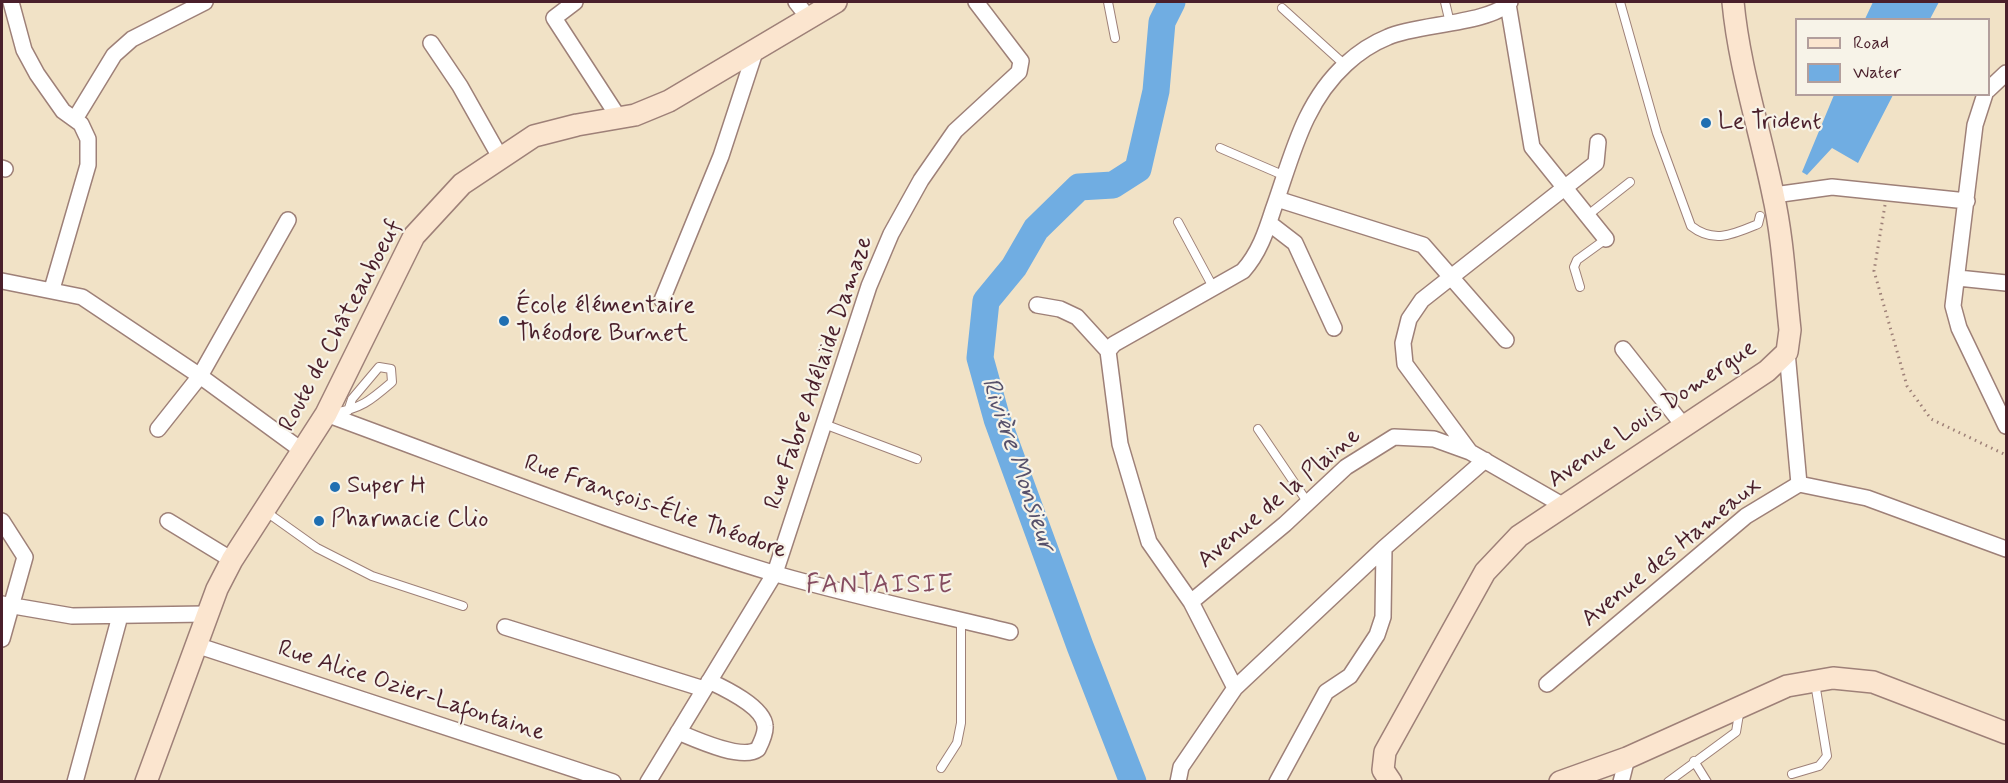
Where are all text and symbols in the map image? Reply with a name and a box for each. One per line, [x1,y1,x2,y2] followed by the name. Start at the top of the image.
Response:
[1795,18,1990,96] legend
[1853,31,1889,55] text: Road
[1853,61,1901,85] text: Water
[1718,109,1822,137] place label: Le Trident
[1699,116,1713,130] marker: Le Trident
[274,215,410,437] street label: Route de Châteauboeuf
[760,232,880,514] street label: Rue Fabre Adélaïde Damaze
[516,293,695,349] place label: École élémentaire Théodore Burnet
[497,314,511,328] marker: École élémentaire Théodore Burnet
[1543,334,1763,496] street label: Avenue Louis Domergue
[973,374,1061,556] water label: Rivière Monsieur
[1193,422,1367,576] street label: Avenue de la Plaine
[520,450,790,566] street label: Rue François-Élie Théodore
[1577,472,1767,634] street label: Avenue des Hameaux
[347,473,426,501] place label: Super H
[328,480,342,494] marker: Super H
[331,507,488,535] place label: Pharmacie Clio
[312,514,326,528] marker: Pharmacie Clio
[806,571,954,603] district label: FANTAISIE
[274,635,548,749] street label: Rue Alice Ozier-Lafontaine

